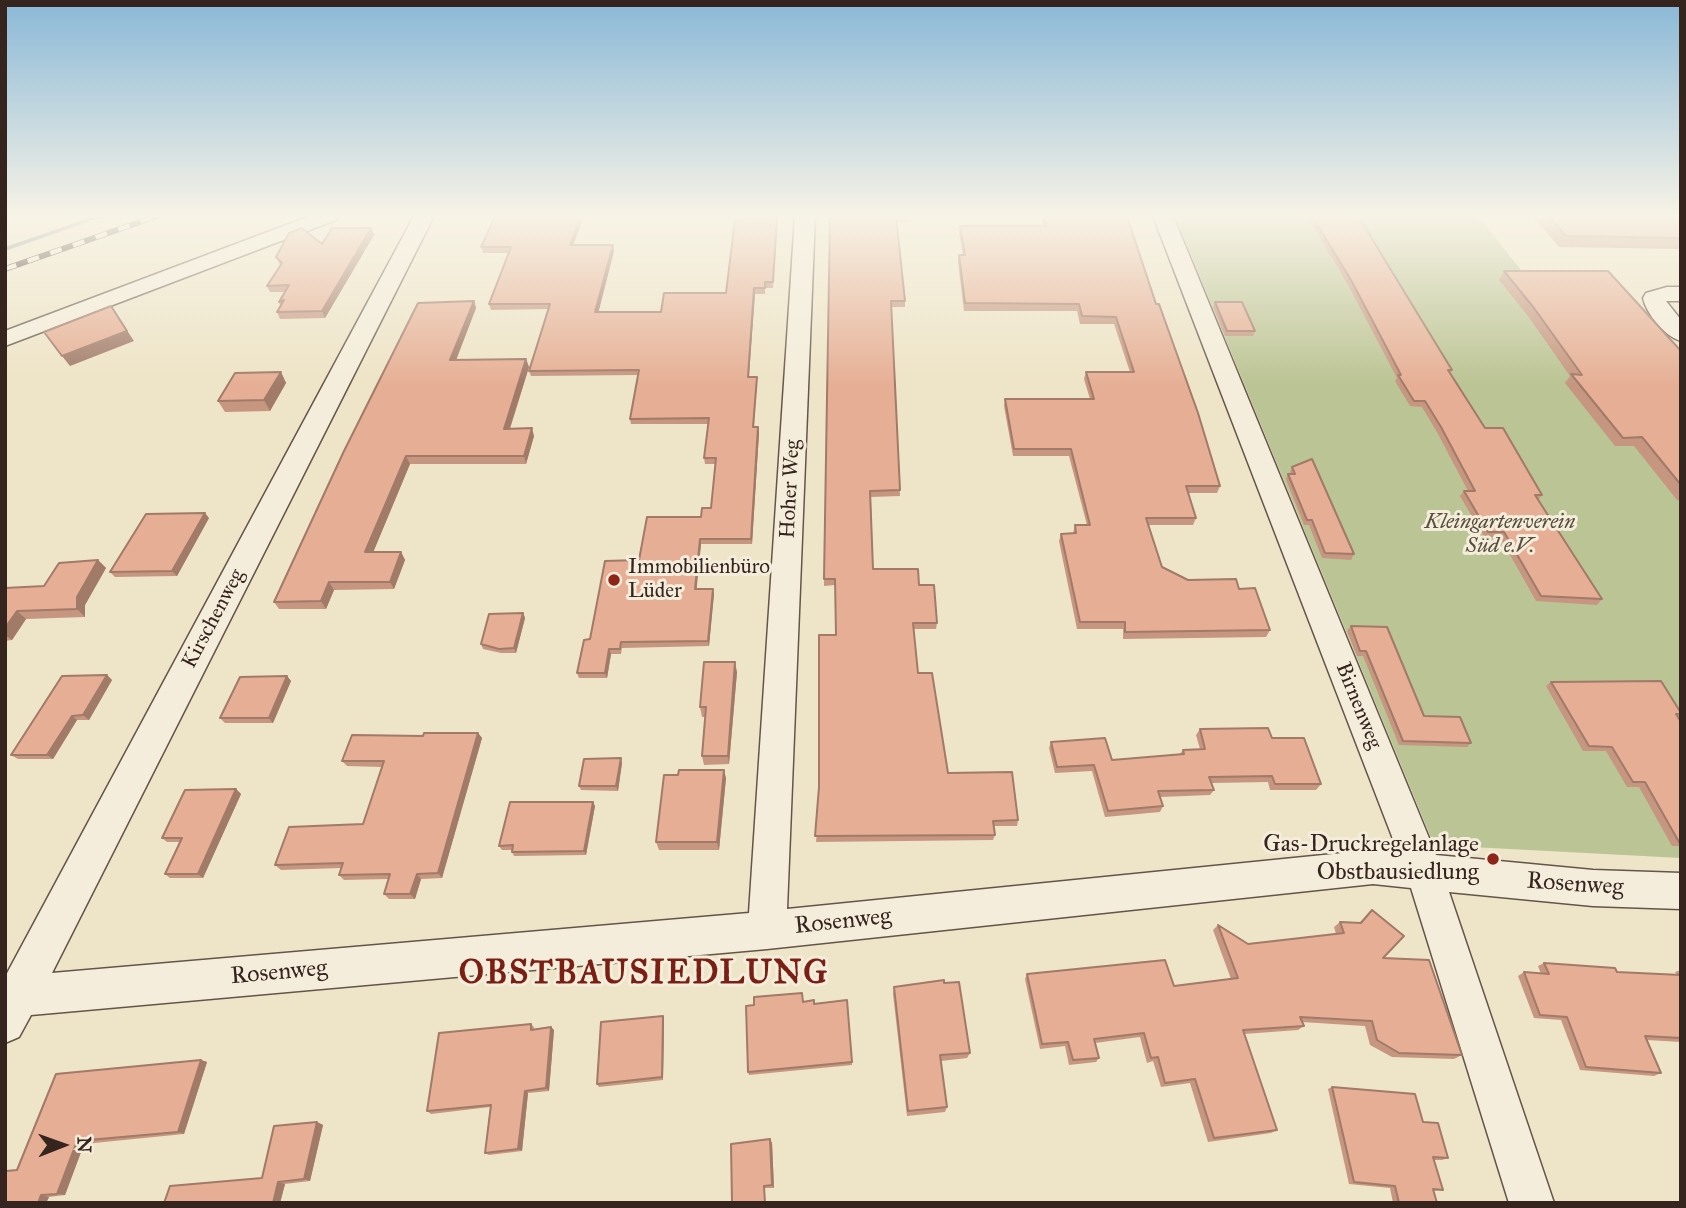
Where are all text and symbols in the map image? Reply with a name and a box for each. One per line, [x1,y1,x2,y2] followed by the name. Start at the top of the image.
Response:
[776,439,806,539] street label: Hoher Weg
[1425,510,1575,560] park label: Kleingartenverein Süd e.V.
[628,555,770,605] place label: Immobilienbüro Lüder
[177,565,251,673] street label: Kirschenweg
[606,572,622,588] marker: Immobilienbüro Lüder
[1329,659,1387,753] street label: Birnenweg
[1263,831,1479,887] place label: Gas-Druckregelanlage Obstbausiedlung
[1485,851,1501,867] marker: Gas-Druckregelanlage Obstbausiedlung
[1526,867,1624,903] street label: Rosenweg
[793,903,893,941] street label: Rosenweg
[229,954,329,992] street label: Rosenweg
[461,955,827,995] district label: OBSTBAUSIEDLUNG
[28,1110,98,1180] north arrow
[73,1136,96,1153] text: N

